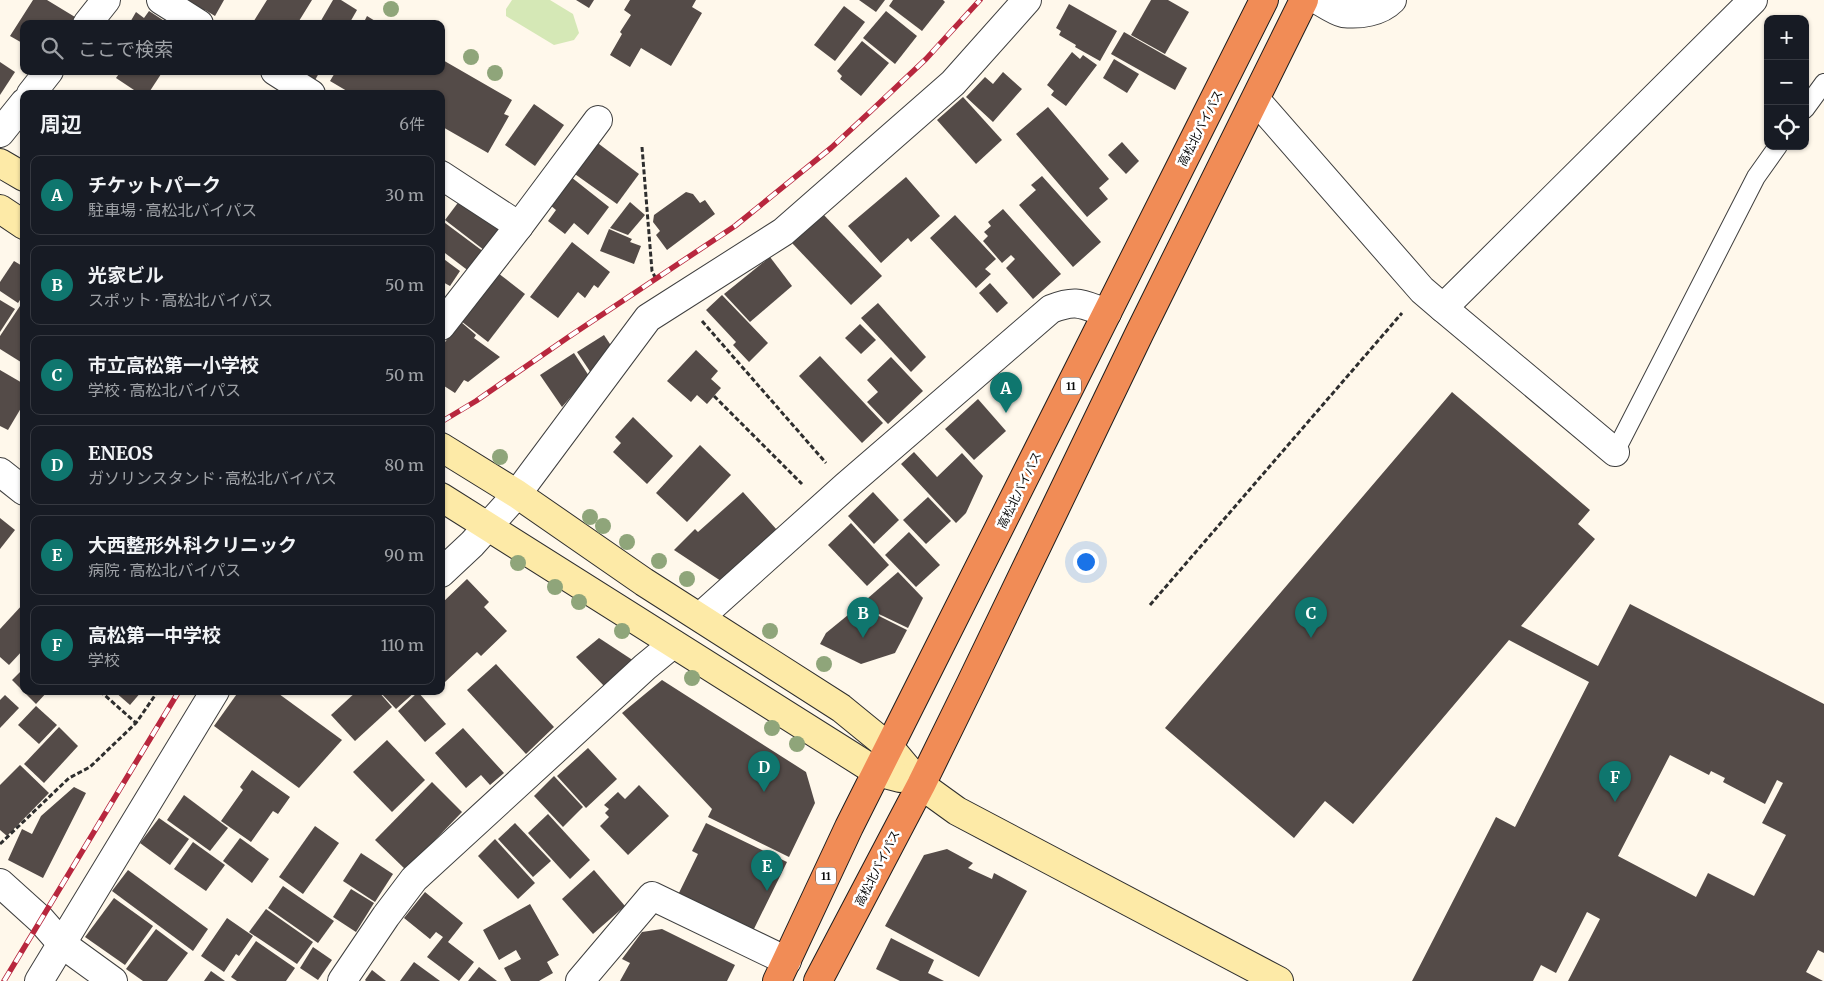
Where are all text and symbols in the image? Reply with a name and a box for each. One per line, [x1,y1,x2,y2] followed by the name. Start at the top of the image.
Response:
[1764,15,1809,150] map controls
[1764,15,1809,60] button: +
[20,20,445,75] search box
[38,34,66,62] icon: search
[78,37,173,61] text: ここで検索
[1764,60,1809,105] button: −
[1174,87,1226,169] street label: 高松北バイパス
[1764,105,1809,150] button: locate
[40,111,82,138] text: 周辺
[399,114,425,134] text: 6件
[88,173,221,197] text: チケットパーク
[51,185,63,205] text: A
[385,185,424,205] text: 30 m
[88,200,257,220] text: 駐車場 · 高松北バイパス
[88,263,164,287] text: 光家ビル
[51,275,63,295] text: B
[385,275,424,295] text: 50 m
[88,290,273,310] text: スポット · 高松北バイパス
[88,353,259,377] text: 市立高松第一小学校
[52,365,62,385] text: C
[385,365,424,385] text: 50 m
[990,372,1022,413] pin: A
[1061,378,1081,394] road number: 11
[88,380,241,400] text: 学校 · 高松北バイパス
[88,441,153,465] text: ENEOS
[994,449,1044,531] street label: 高松北バイパス
[51,455,63,475] text: D
[385,455,424,475] text: 80 m
[88,468,337,488] text: ガソリンスタンド · 高松北バイパス
[88,533,297,557] text: 大西整形外科クリニック
[52,545,62,565] text: E
[384,545,424,565] text: 90 m
[1073,549,1099,575] your location
[88,560,241,580] text: 病院 · 高松北バイパス
[847,597,879,638] pin: B
[1295,597,1327,638] pin: C
[88,623,221,647] text: 高松第一中学校
[52,635,62,655] text: F
[381,635,424,655] text: 110 m
[88,650,120,670] text: 学校
[748,751,780,792] pin: D
[1599,761,1631,802] pin: F
[851,827,903,909] street label: 高松北バイパス
[751,850,783,891] pin: E
[816,868,836,884] road number: 11

